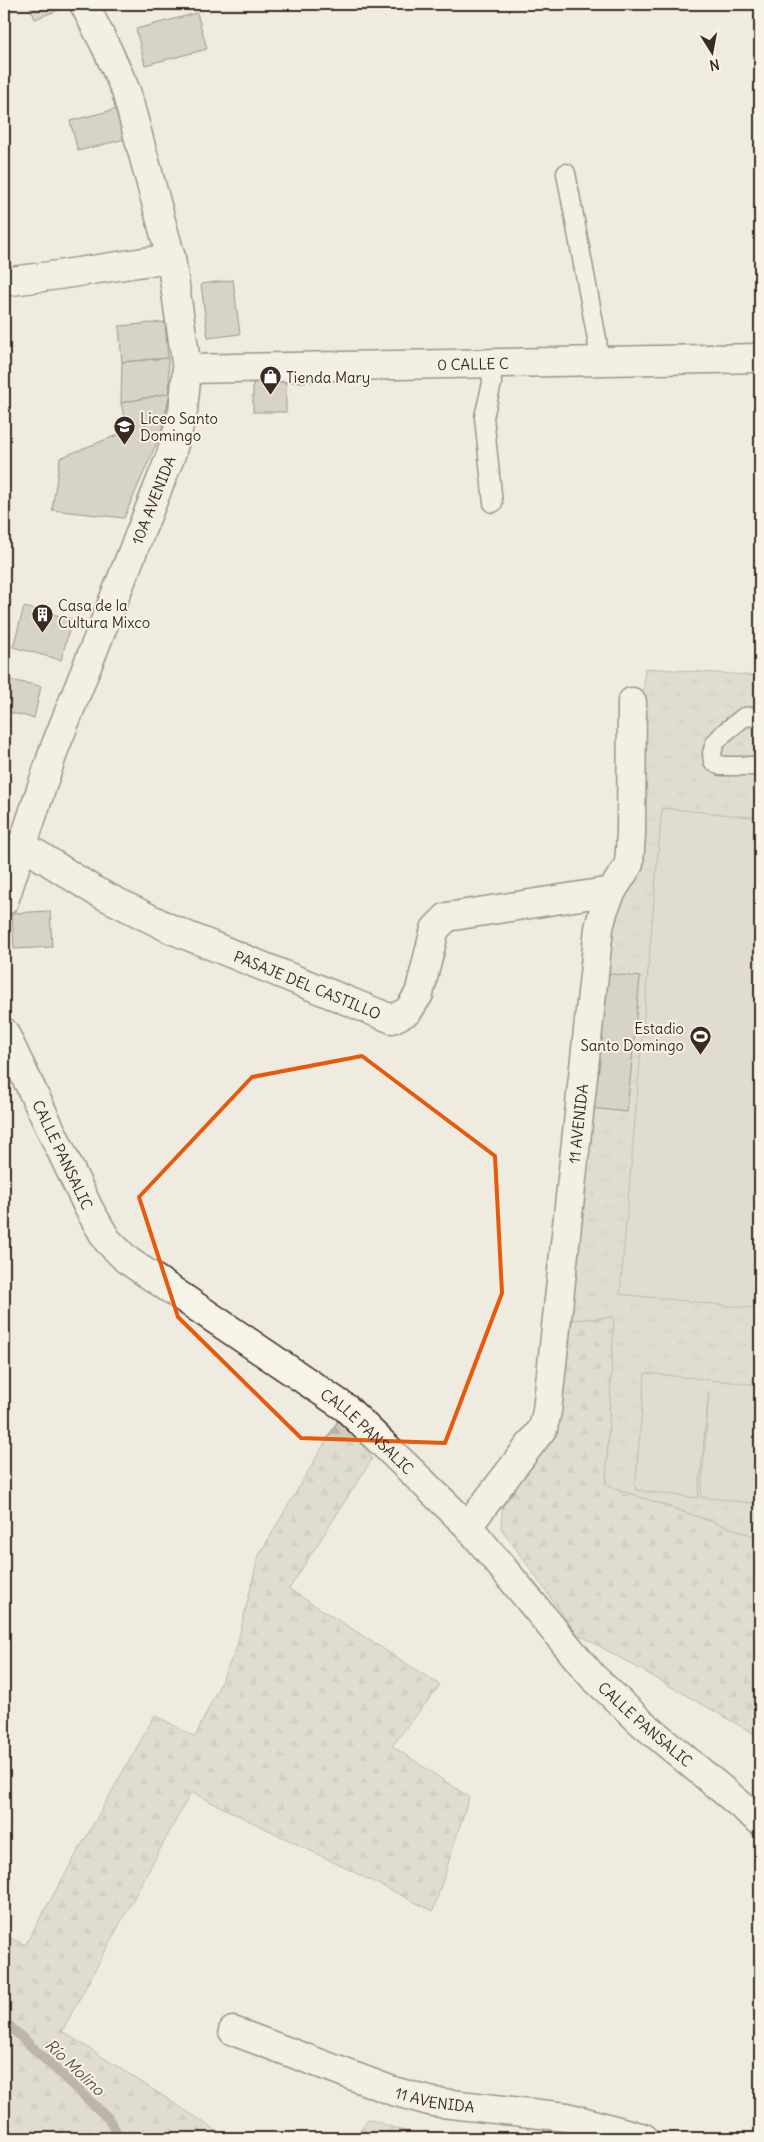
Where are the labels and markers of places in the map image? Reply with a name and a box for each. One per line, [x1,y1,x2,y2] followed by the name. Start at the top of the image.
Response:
[258,365,282,396] shop icon: Tienda Mary
[286,368,370,387] place label: Tienda Mary
[140,409,218,445] place label: Liceo Santo Domingo
[112,415,136,446] school or university icon: Liceo Santo Domingo
[58,596,150,632] place label: Casa de la Cultura Mixco
[30,602,54,633] building icon: Casa de la Cultura Mixco
[580,1019,684,1055] place label: Estadio Santo Domingo
[688,1025,712,1056] sports icon: Estadio Santo Domingo

